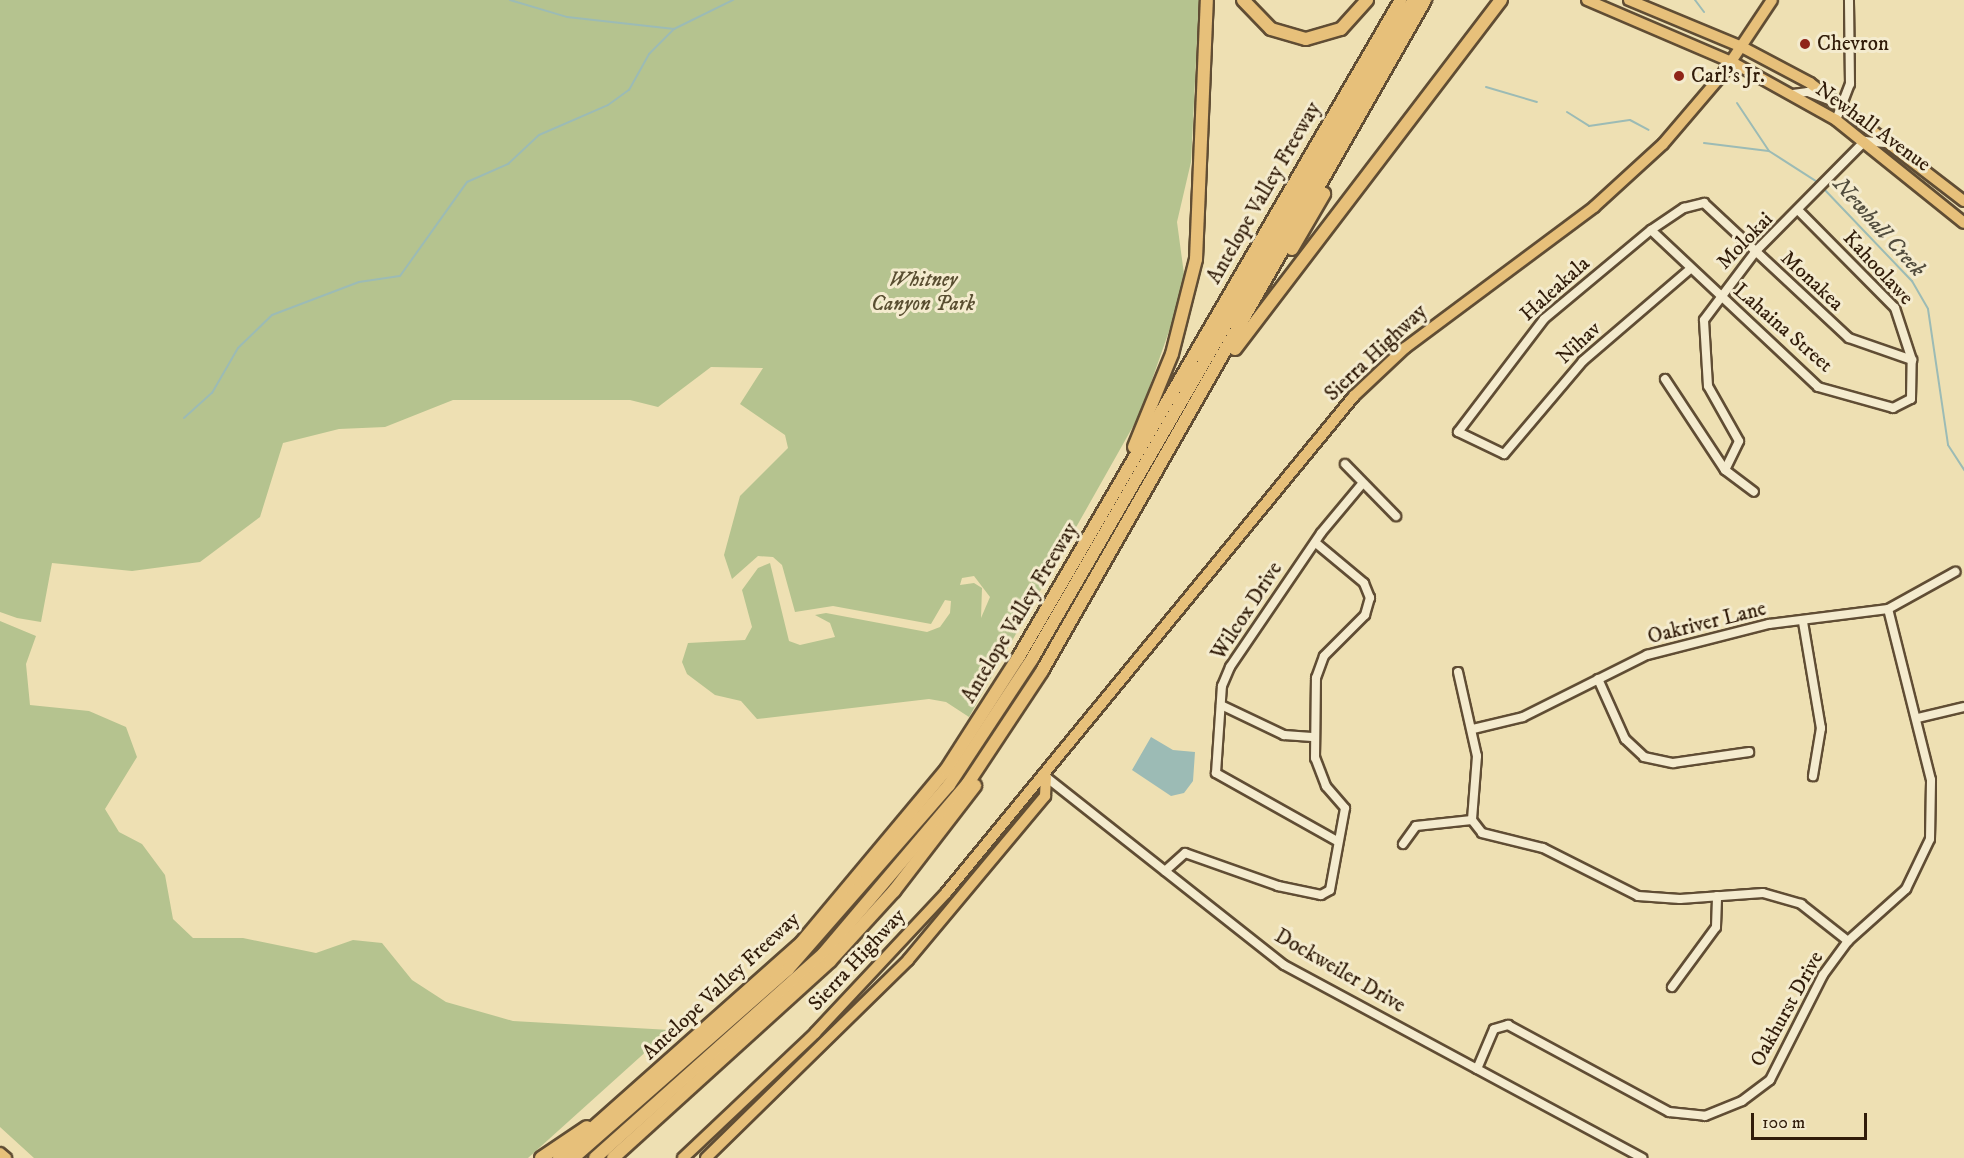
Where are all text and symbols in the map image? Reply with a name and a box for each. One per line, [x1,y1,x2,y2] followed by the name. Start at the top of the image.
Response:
[1817,31,1889,57] place label: Chevron
[1798,37,1812,51] marker: Chevron
[1691,63,1765,89] place label: Carl's Jr.
[1672,69,1686,83] marker: Carl's Jr.
[1810,77,1936,177] street label: Newhall Avenue
[1202,98,1326,288] street label: Antelope Valley Freeway
[1827,172,1931,282] water label: Newhall Creek
[1712,207,1778,275] street label: Molokai
[1837,226,1919,310] street label: Kahoolawe
[1775,246,1849,316] street label: Monakea
[1515,251,1595,327] street label: Haleakala
[871,267,975,317] park label: Whitney Canyon Park
[1728,278,1838,378] street label: Lahaina Street
[1320,299,1432,407] street label: Sierra Highway
[1552,316,1606,370] street label: Nihav
[956,518,1084,708] street label: Antelope Valley Freeway
[1206,557,1288,665] street label: Wilcox Drive
[1645,596,1769,650] street label: Oakriver Lane
[803,904,911,1016] street label: Sierra Highway
[637,907,805,1065] street label: Antelope Valley Freeway
[1270,923,1410,1019] street label: Dockweiler Drive
[1745,947,1829,1071] street label: Oakhurst Drive
[1754,1101,1870,1139] scale bar
[1762,1112,1805,1134] text: 100 m

